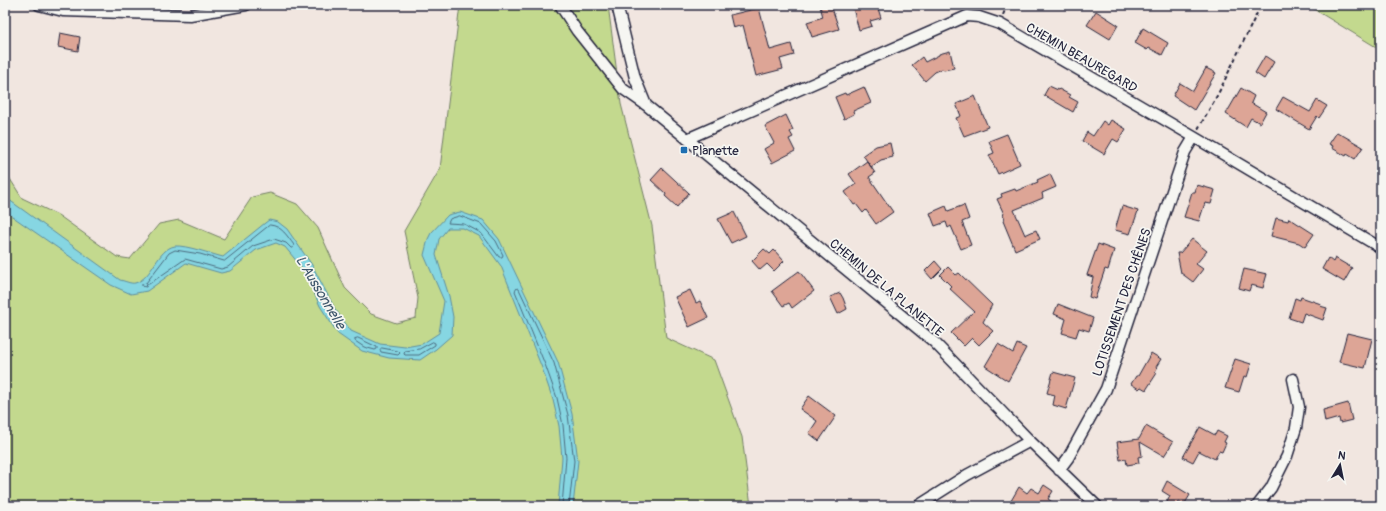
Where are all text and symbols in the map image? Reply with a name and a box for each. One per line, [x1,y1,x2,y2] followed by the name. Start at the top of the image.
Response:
[1023,19,1140,96] street label: CHEMIN BEAUREGARD
[692,143,739,159] place label: Planette
[679,145,689,155] marker: Planette
[1089,226,1155,378] street label: LOTISSEMENT DES CHÊNES
[826,235,947,340] street label: CHEMIN DE LA PLANETTE
[292,253,350,334] water label: L'Aussonnelle
[1320,445,1360,485] north arrow
[1337,449,1347,463] text: N

